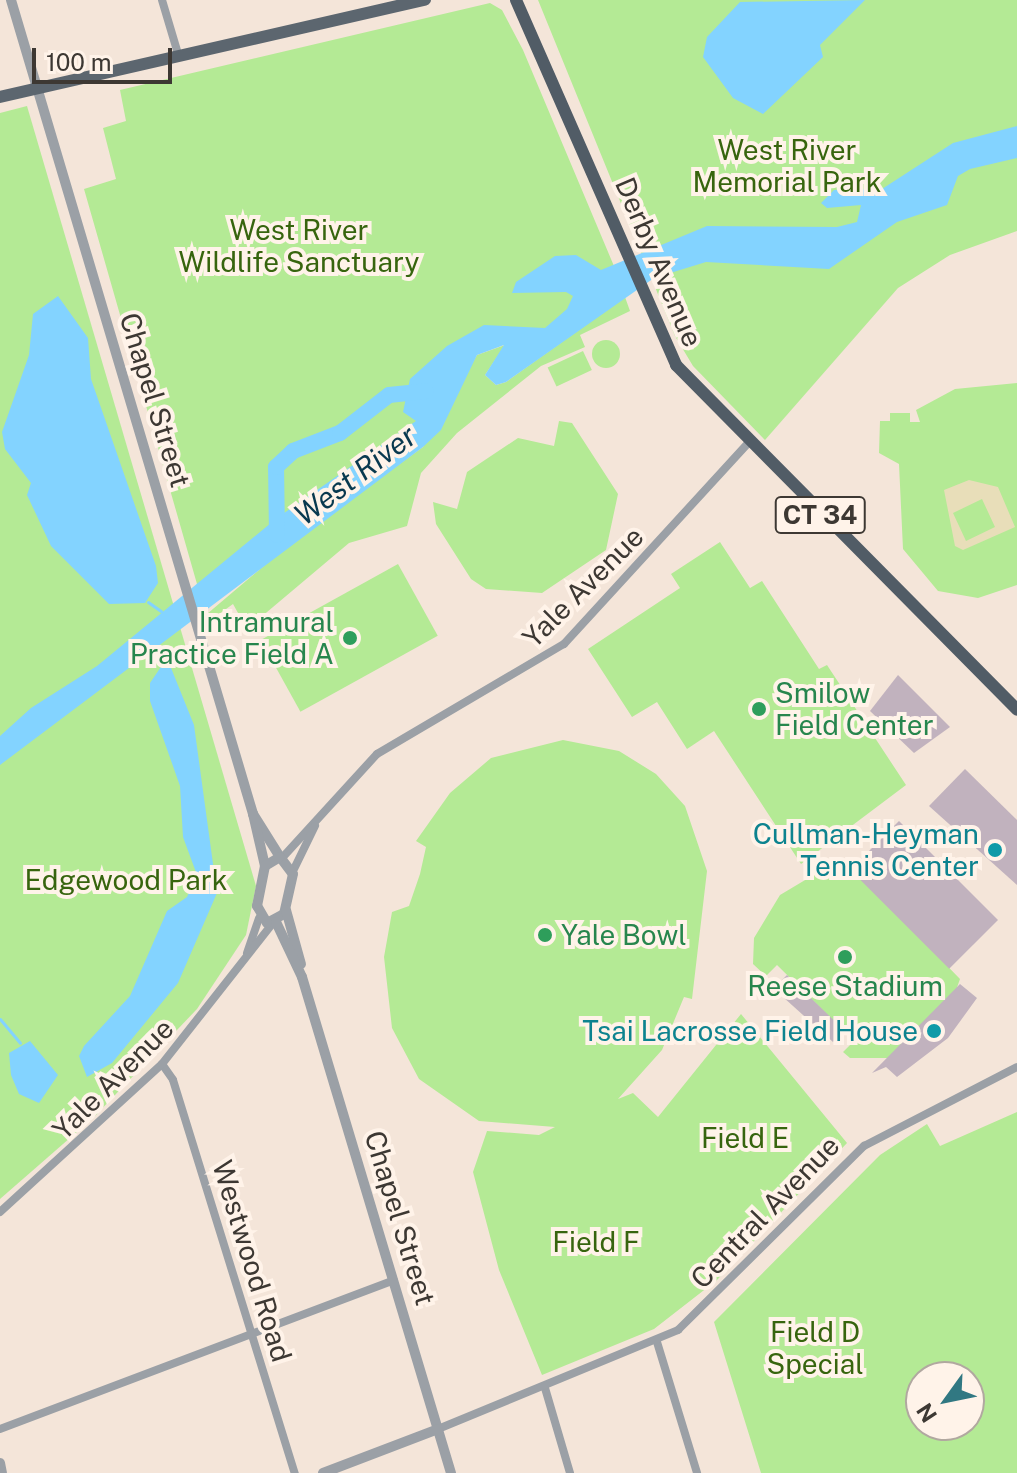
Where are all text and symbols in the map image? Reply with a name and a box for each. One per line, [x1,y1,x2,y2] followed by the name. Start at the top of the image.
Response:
[36,32,176,82] scale bar
[46,48,112,76] text: 100 m
[693,133,881,199] park label: West River Memorial Park
[608,172,710,352] street label: Derby Avenue
[179,213,419,279] park label: West River Wildlife Sanctuary
[113,309,197,491] street label: Chapel Street
[287,417,423,533] water label: West River
[774,493,866,537] road number: CT 34
[516,520,650,654] street label: Yale Avenue
[129,605,334,671] place label: Intramural Practice Field A
[341,629,359,647] marker: Intramural Practice Field A
[775,676,934,742] place label: Smilow Field Center
[750,700,768,718] marker: Smilow Field Center
[753,817,979,883] place label: Cullman-Heyman Tennis Center
[986,841,1004,859] marker: Cullman-Heyman Tennis Center
[25,863,227,897] park label: Edgewood Park
[561,918,687,952] place label: Yale Bowl
[536,926,554,944] marker: Yale Bowl
[836,948,854,966] marker: Reese Stadium
[747,969,943,1003] place label: Reese Stadium
[46,1012,180,1146] street label: Yale Avenue
[582,1014,918,1048] place label: Tsai Lacrosse Field House
[925,1022,943,1040] marker: Tsai Lacrosse Field House
[701,1121,789,1155] park label: Field E
[358,1127,442,1309] street label: Chapel Street
[684,1129,846,1295] street label: Central Avenue
[205,1156,299,1366] street label: Westwood Road
[552,1225,640,1259] park label: Field F
[766,1315,864,1381] park label: Field D Special
[905,1361,985,1441] north arrow
[911,1399,942,1427] text: N

